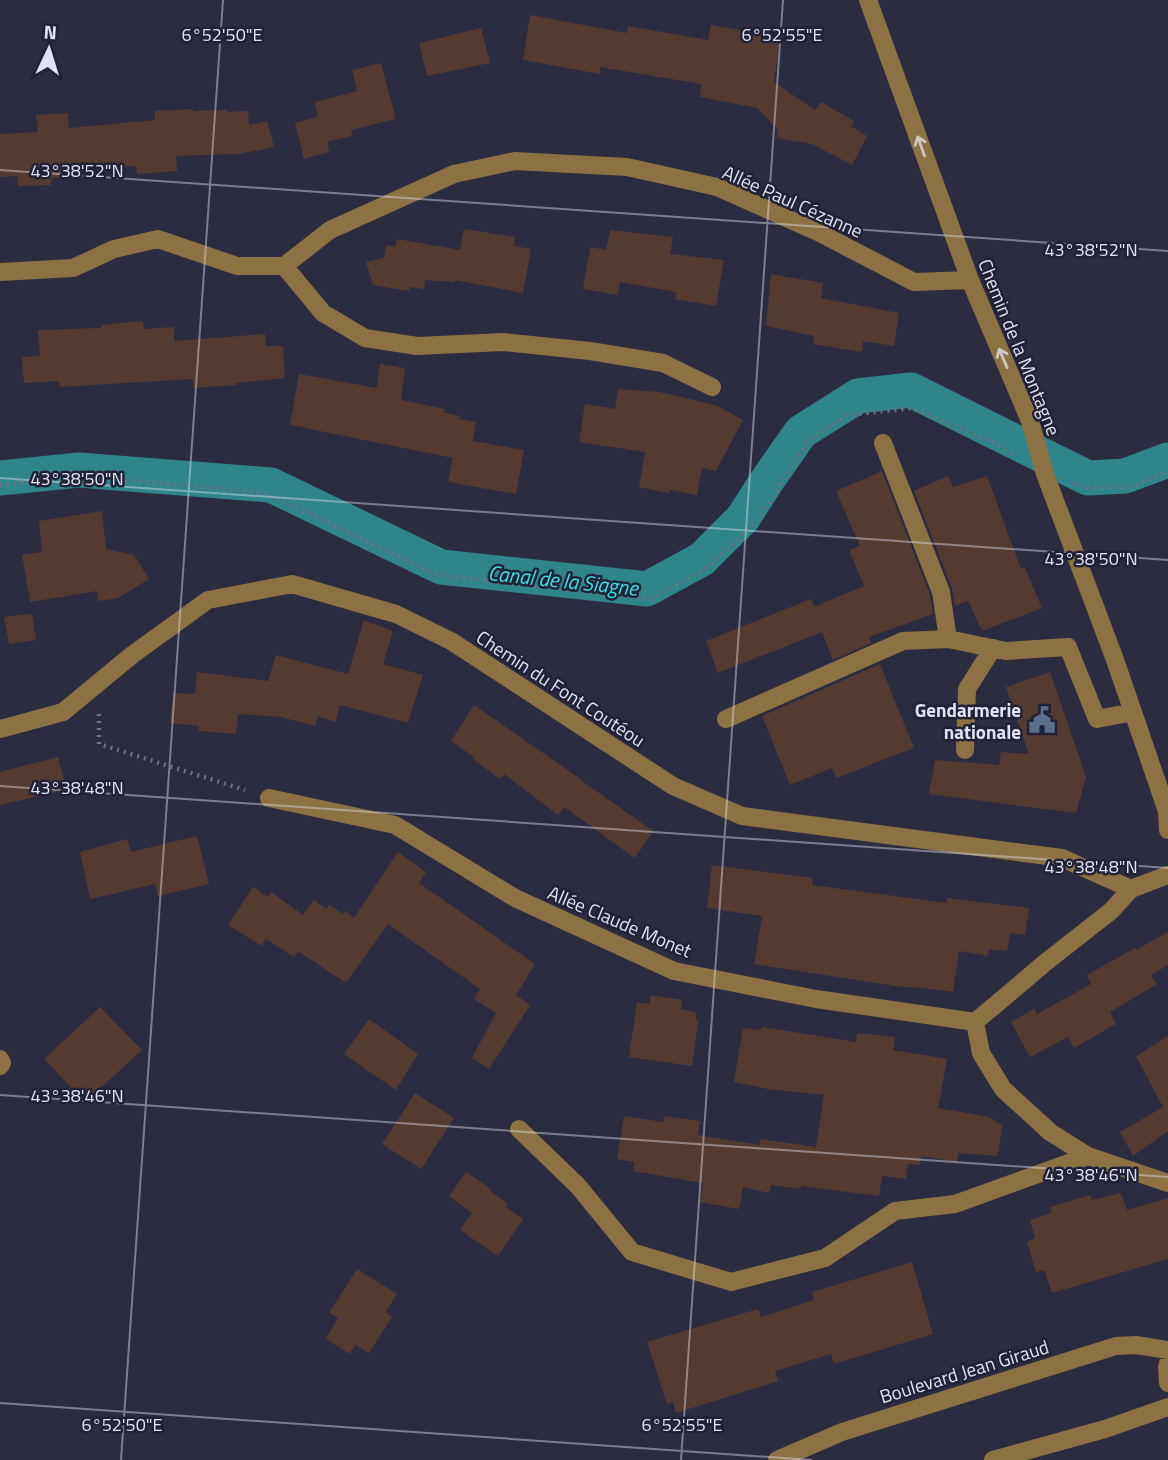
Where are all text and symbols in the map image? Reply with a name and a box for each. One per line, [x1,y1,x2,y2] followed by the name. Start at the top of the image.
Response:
[14,14,84,84] north arrow
[43,17,58,46] text: N
[182,21,262,48] text: 6°52'50"E
[742,21,822,48] text: 6°52'55"E
[914,136,926,158] one-way arrow
[30,157,124,184] text: 43°38'52"N
[718,157,868,245] street label: Allée Paul Cézanne
[1044,236,1138,263] text: 43°38'52"N
[971,254,1069,440] street label: Chemin de la Montagne
[996,348,1009,369] one-way arrow
[30,465,124,492] text: 43°38'50"N
[1044,545,1138,572] text: 43°38'50"N
[486,556,641,604] water label: Canal de la Siagne
[471,622,651,754] street label: Chemin du Font Coutéou
[915,695,1021,746] place label: Gendarmerie nationale
[1027,705,1057,735] public building icon: Gendarmerie nationale
[30,774,124,801] text: 43°38'48"N
[1044,853,1138,880] text: 43°38'48"N
[543,878,697,965] street label: Allée Claude Monet
[30,1082,124,1109] text: 43°38'46"N
[1044,1161,1138,1188] text: 43°38'46"N
[876,1331,1052,1411] street label: Boulevard Jean Giraud
[82,1411,162,1438] text: 6°52'50"E
[642,1411,722,1438] text: 6°52'55"E

